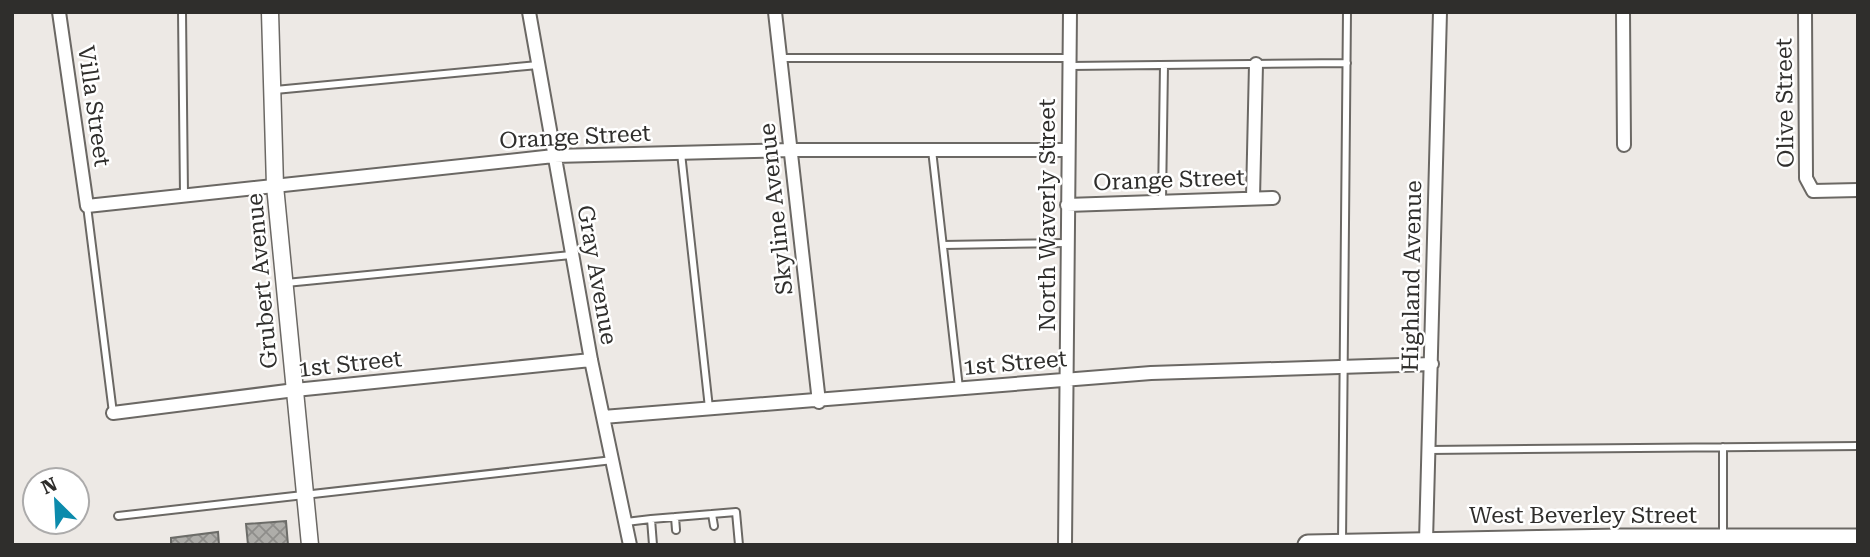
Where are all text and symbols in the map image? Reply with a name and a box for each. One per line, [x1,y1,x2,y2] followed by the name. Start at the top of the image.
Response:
[1770,37,1800,168] street label: Olive Street
[72,44,116,169] street label: Villa Street
[1034,98,1061,332] street label: North Waverly Street
[499,120,652,154] street label: Orange Street
[754,122,798,296] street label: Skyline Avenue
[1093,164,1246,196] street label: Orange Street
[1397,180,1427,372] street label: Highland Avenue
[241,192,283,370] street label: Grubert Avenue
[571,203,623,347] street label: Gray Avenue
[297,345,404,383] street label: 1st Street
[962,345,1068,381] street label: 1st Street
[21,466,91,536] north arrow
[38,472,61,499] text: N
[1469,502,1697,529] street label: West Beverley Street

